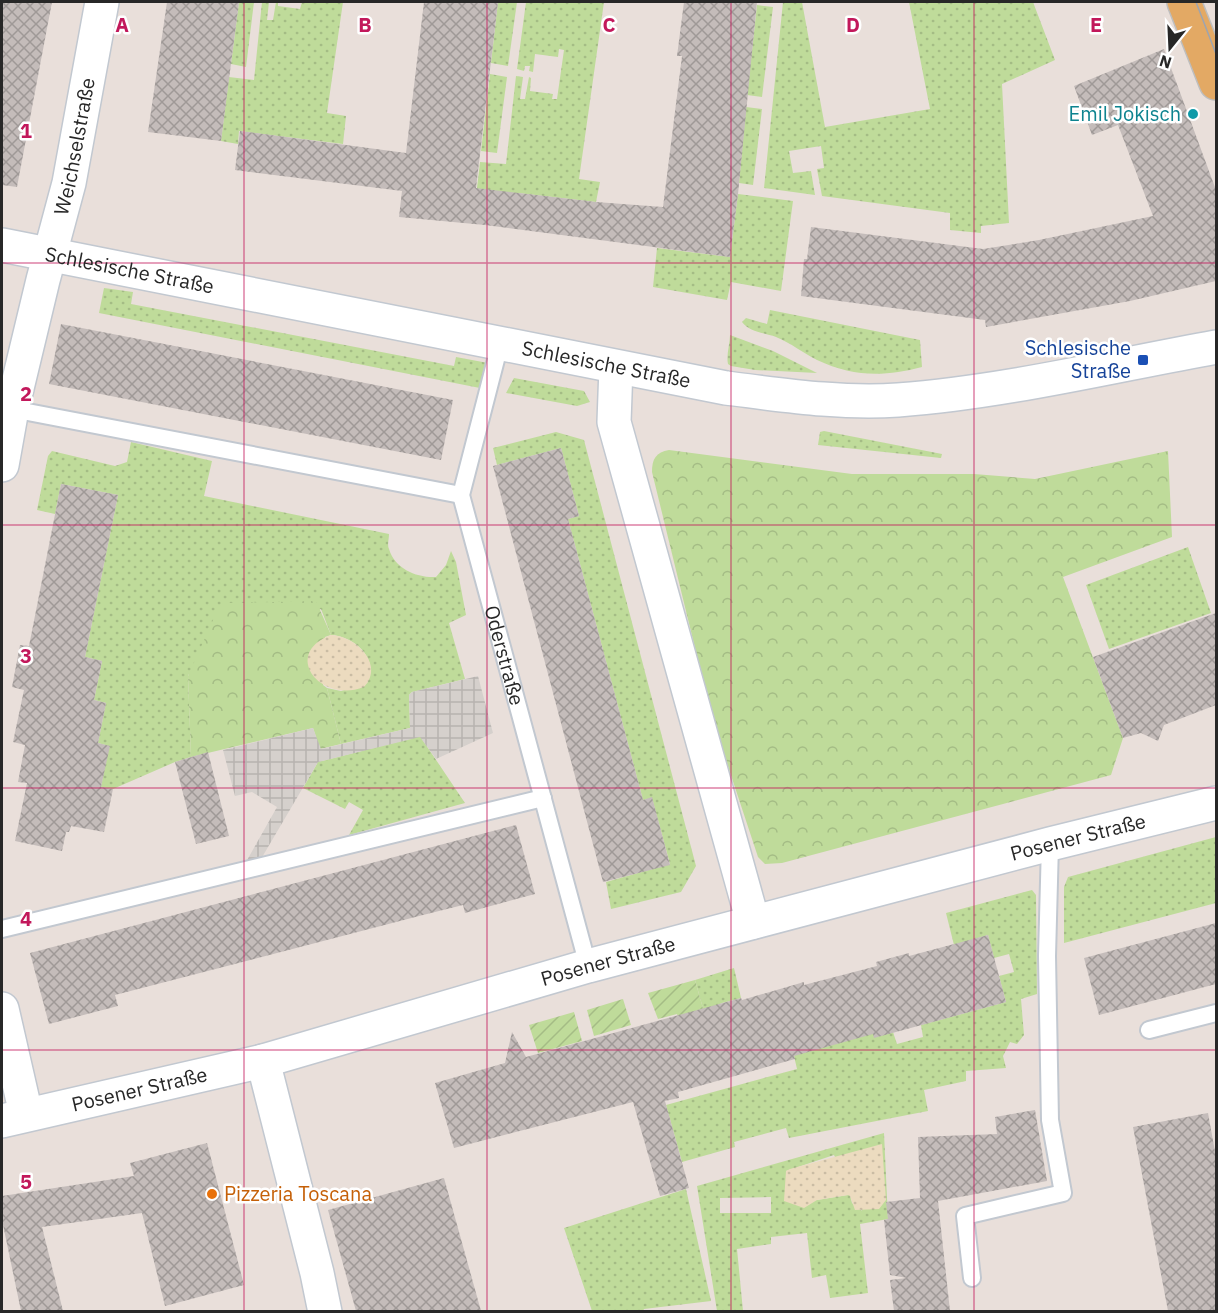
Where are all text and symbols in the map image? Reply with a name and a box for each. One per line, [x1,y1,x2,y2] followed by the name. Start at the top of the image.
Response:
[115,11,129,38] text: A
[358,11,372,38] text: B
[602,11,616,38] text: C
[846,11,860,38] text: D
[1090,11,1102,38] text: E
[1140,18,1200,78] north arrow
[1157,51,1174,74] text: N
[47,75,101,218] street label: Weichselstraße
[1069,100,1181,127] place label: Emil Jokisch
[1186,107,1200,121] marker: Emil Jokisch
[20,117,32,144] text: 1
[43,240,216,300] street label: Schlesische Straße
[520,334,693,394] street label: Schlesische Straße
[1025,334,1131,384] place label: Schlesische Straße
[1136,353,1150,367] marker: Schlesische Straße
[20,380,32,407] text: 2
[478,602,531,708] street label: Oderstraße
[20,642,32,669] text: 3
[1007,807,1148,867] street label: Posener Straße
[20,905,32,932] text: 4
[537,930,678,992] street label: Posener Straße
[69,1060,210,1118] street label: Posener Straße
[20,1168,32,1195] text: 5
[224,1180,372,1207] place label: Pizzeria Toscana
[205,1187,219,1201] marker: Pizzeria Toscana

